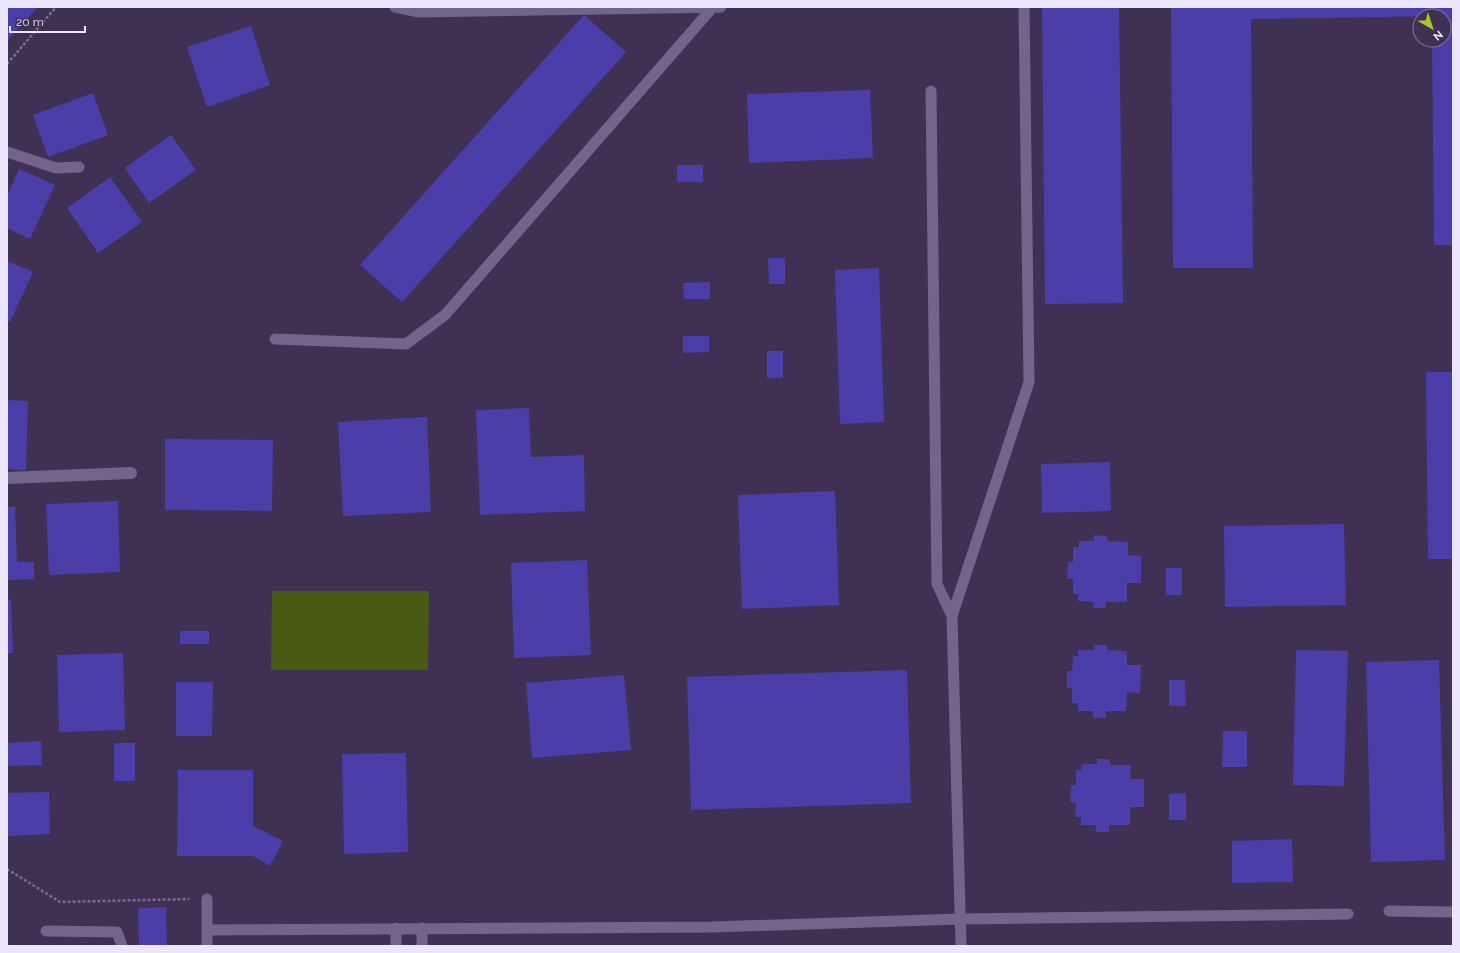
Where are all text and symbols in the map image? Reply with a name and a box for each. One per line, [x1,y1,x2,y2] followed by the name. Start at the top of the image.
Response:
[10,8,85,34] scale bar
[1412,8,1452,48] north arrow
[16,15,44,29] text: 20 m
[1431,28,1445,43] text: N

